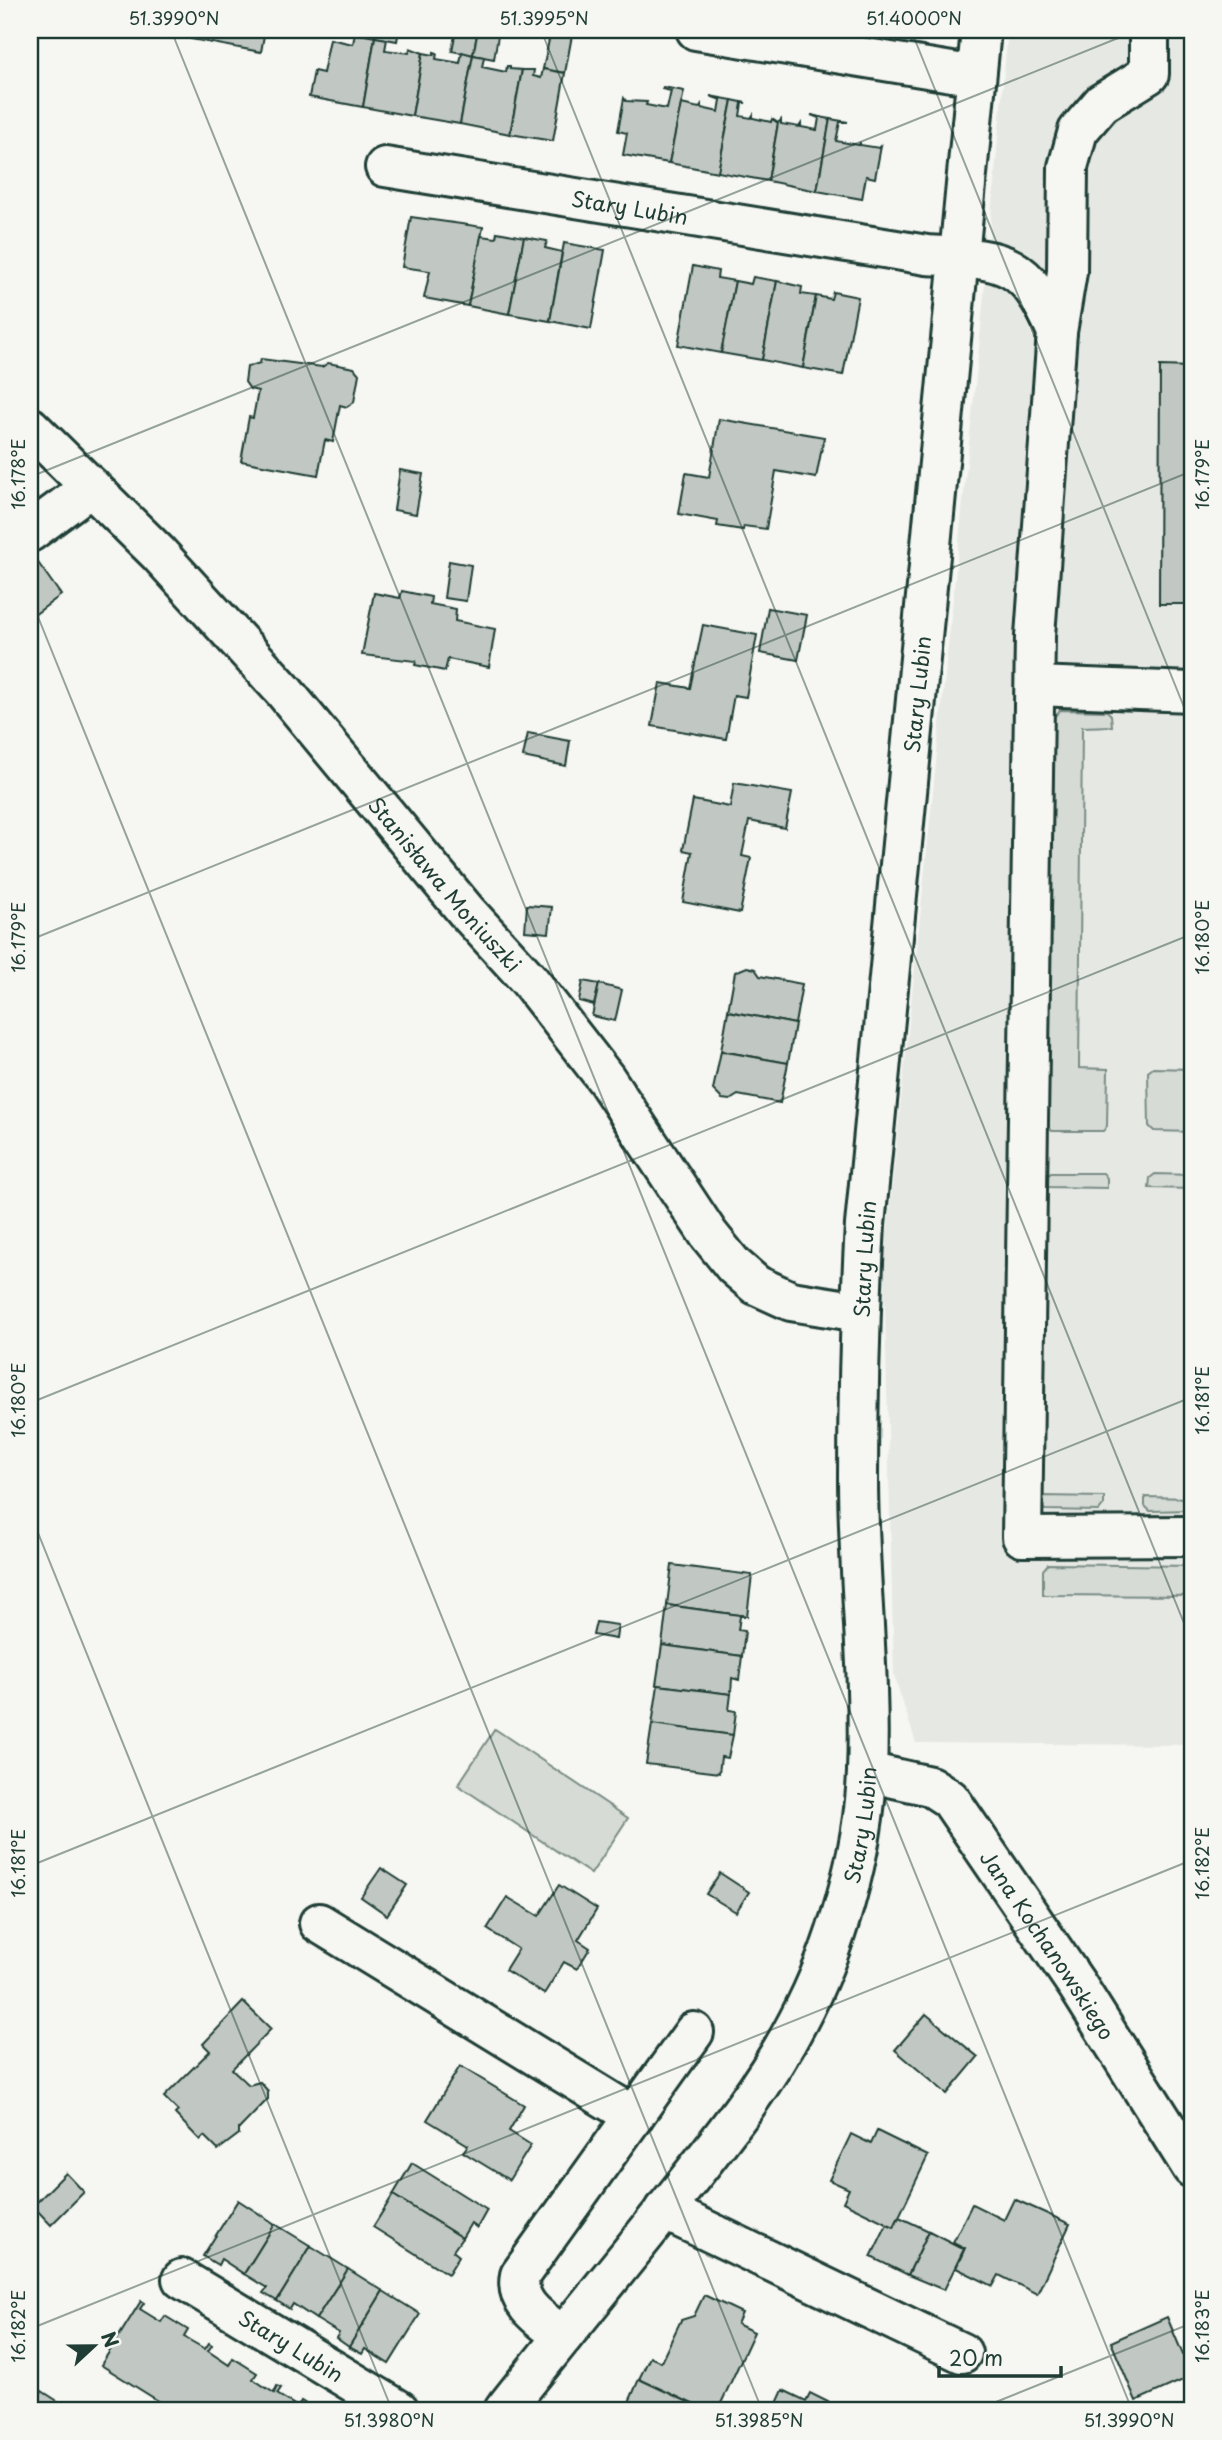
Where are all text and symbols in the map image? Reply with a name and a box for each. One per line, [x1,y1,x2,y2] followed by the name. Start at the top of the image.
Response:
[128,4,220,31] text: 51.3990°N
[499,4,589,31] text: 51.3995°N
[866,4,962,31] text: 51.4000°N
[569,182,690,232] street label: Stary Lubin
[4,438,31,510] text: 16.178°E
[1188,439,1215,509] text: 16.179°E
[895,634,938,754] street label: Stary Lubin
[361,789,530,979] street label: Stanisława Moniuszki
[1188,900,1215,975] text: 16.180°E
[4,902,31,972] text: 16.179°E
[845,1199,883,1318] street label: Stary Lubin
[4,1363,31,1438] text: 16.180°E
[1188,1366,1215,1434] text: 16.181°E
[835,1766,883,1887] street label: Stary Lubin
[1188,1827,1215,1899] text: 16.182°E
[4,1829,31,1897] text: 16.181°E
[973,1843,1123,2046] street label: Jana Kochanowskiego
[1188,2289,1215,2363] text: 16.183°E
[4,2290,31,2362] text: 16.182°E
[233,2301,350,2389] street label: Stary Lubin
[60,2310,130,2380] north arrow
[95,2327,126,2351] text: N
[939,2335,1061,2379] scale bar
[949,2341,1003,2373] text: 20 m
[343,2406,435,2433] text: 51.3980°N
[714,2406,804,2433] text: 51.3985°N
[1083,2406,1175,2433] text: 51.3990°N

